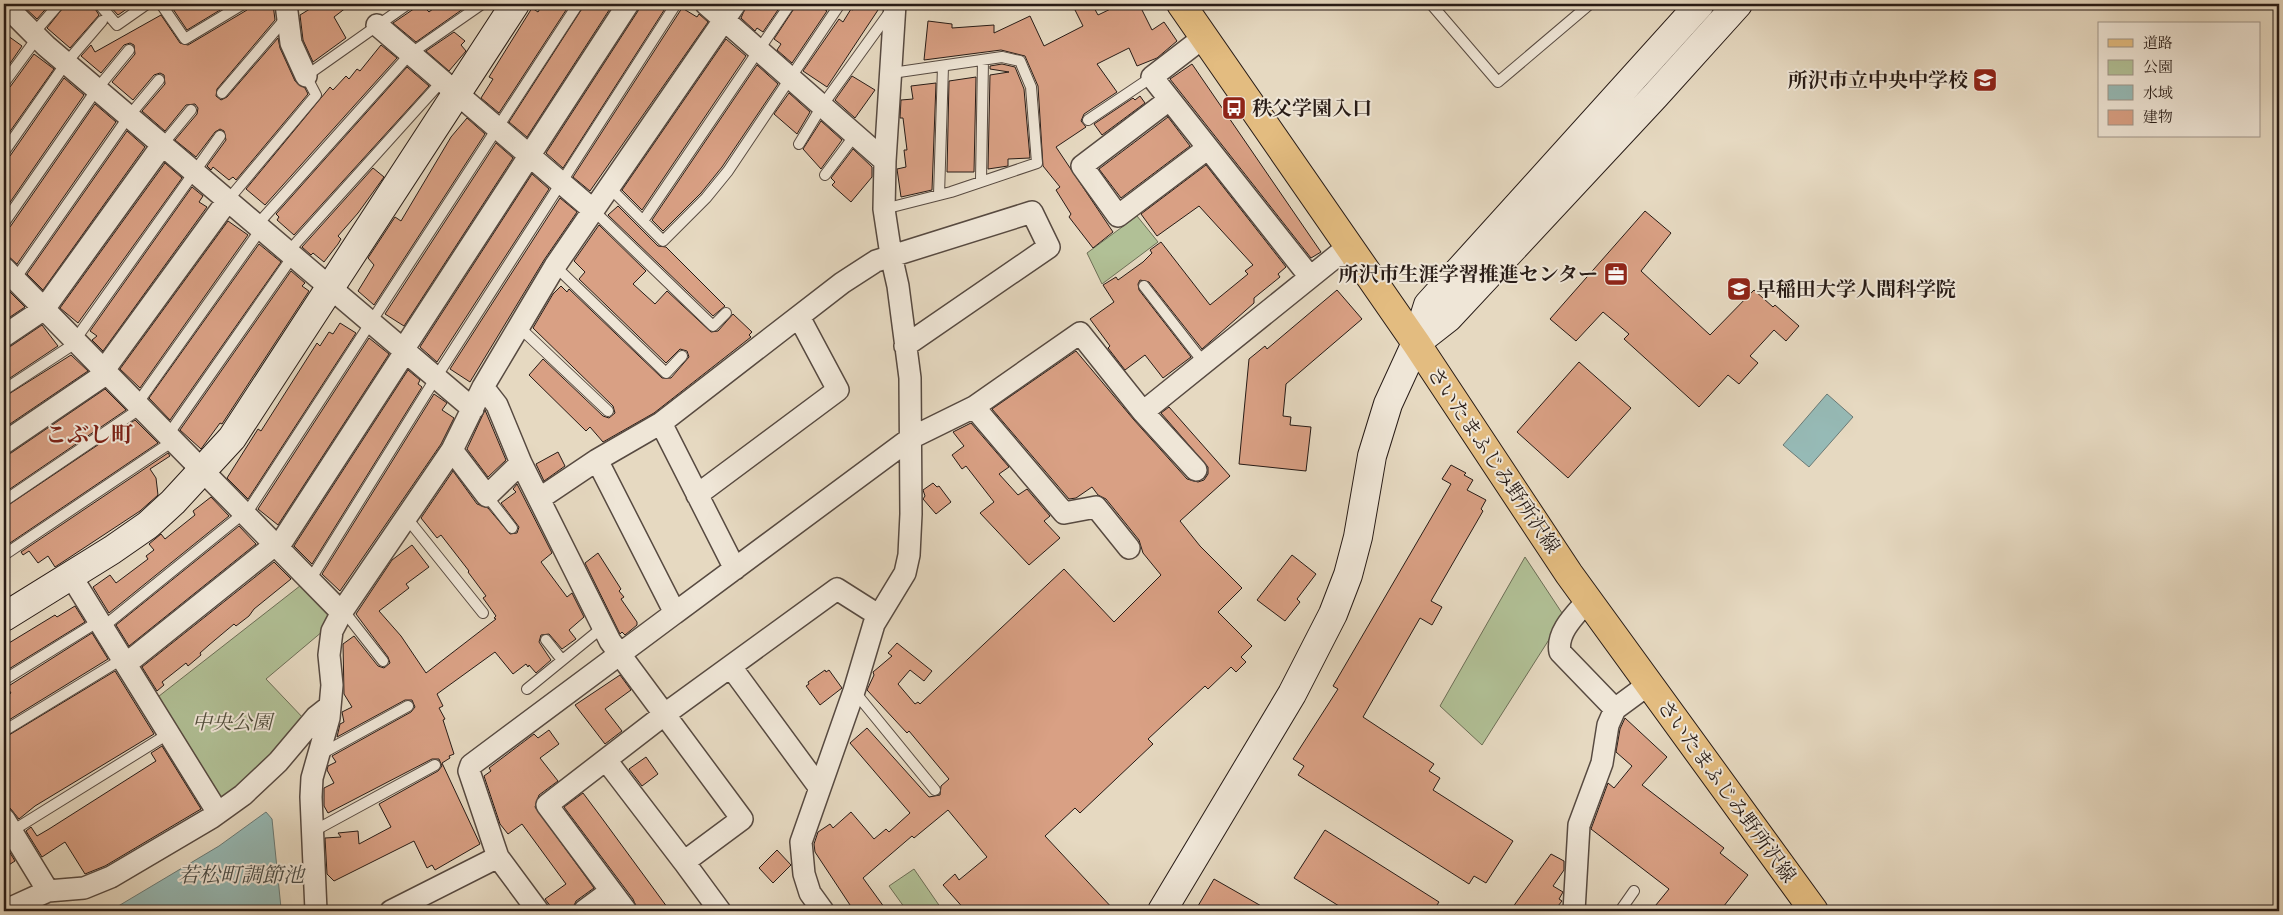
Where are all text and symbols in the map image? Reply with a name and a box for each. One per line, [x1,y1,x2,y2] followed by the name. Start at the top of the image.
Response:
[2098,22,2260,138] legend
[2143,34,2173,55] text: 道路
[2143,58,2173,79] text: 公園
[1972,67,1998,93] school or university icon: 所沢市立中央中学校
[1788,68,1968,97] place label: 所沢市立中央中学校
[2143,84,2173,105] text: 水域
[1221,95,1247,121] bus stop icon: 秩父学園入口
[1252,96,1372,125] place label: 秩父学園入口
[2143,108,2173,129] text: 建物
[1603,261,1629,287] office icon: 所沢市生涯学習推進センター
[1339,262,1598,291] place label: 所沢市生涯学習推進センター
[1726,276,1752,302] school or university icon: 早稲田大学人間科学院
[1756,277,1956,306] place label: 早稲田大学人間科学院
[1418,362,1565,561] street label: さいたまふじみ野所沢線
[45,421,133,453] district label: こぶし町
[1649,695,1801,890] street label: さいたまふじみ野所沢線
[192,710,275,739] park label: 中央公園
[178,862,306,892] water label: 若松町調節池

